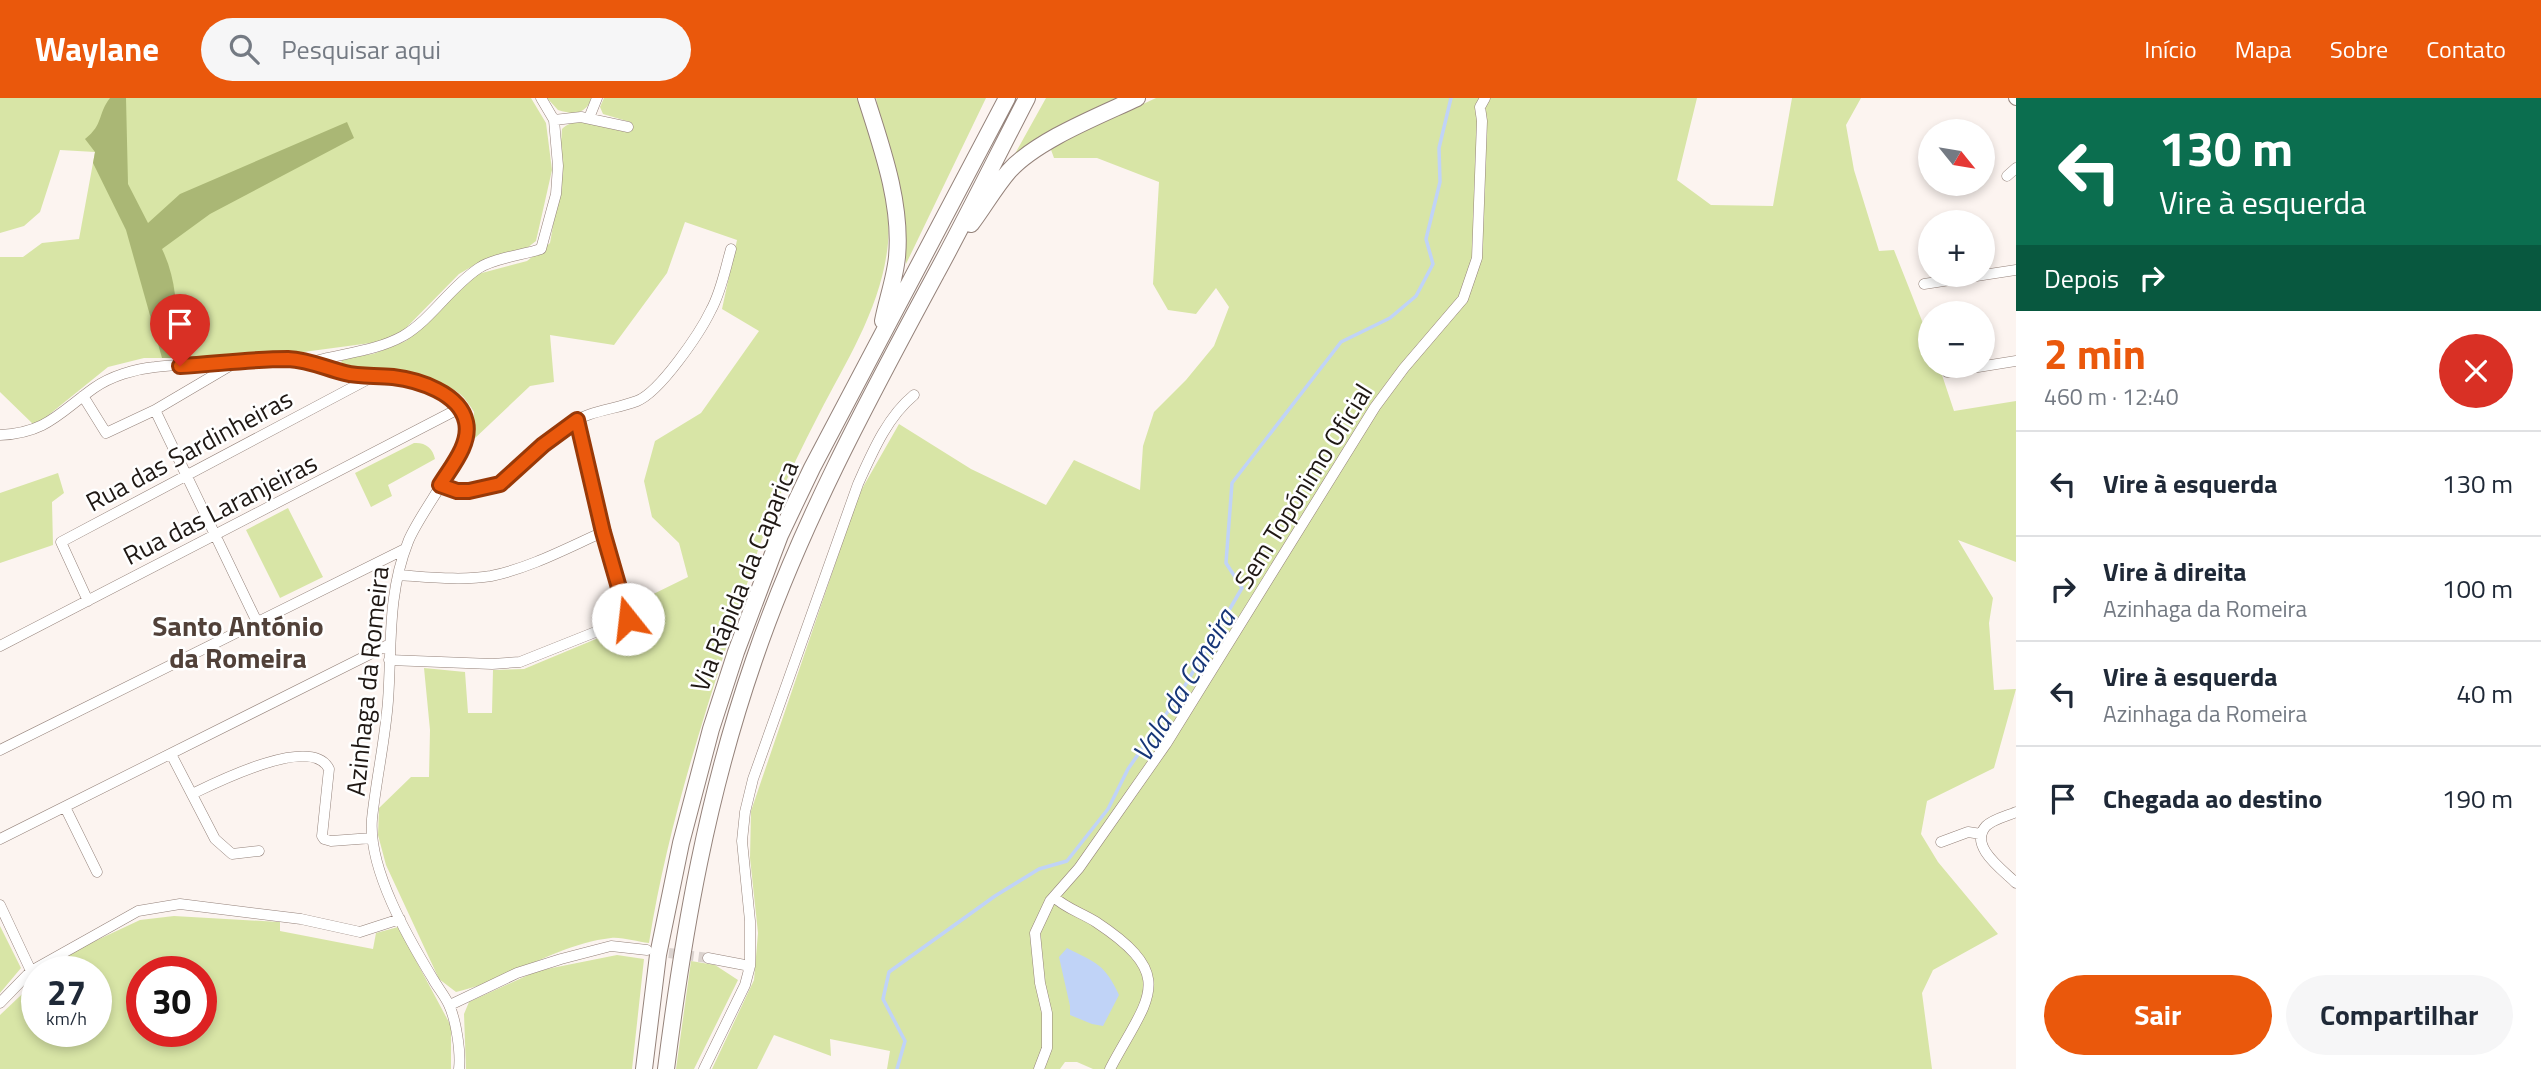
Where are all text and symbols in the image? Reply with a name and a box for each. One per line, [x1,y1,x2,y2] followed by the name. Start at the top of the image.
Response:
[201,18,691,81] search box
[35,24,159,74] text: Waylane
[225,30,263,68] icon: search
[281,30,441,69] text: Pesquisar aqui
[2144,31,2197,67] text: Início
[2235,31,2292,67] text: Mapa
[2330,31,2388,67] text: Sobre
[2426,31,2506,67] text: Contato
[2159,110,2293,185] text: 130 m
[1918,119,1995,196] north arrow
[1918,119,1995,378] map controls
[2044,126,2135,217] icon: left
[2159,178,2366,226] text: Vire à esquerda
[1918,210,1995,287] button: +
[2044,259,2119,298] text: Depois
[2133,259,2171,297] icon: right
[150,294,210,366] pin
[1918,301,1995,378] button: −
[161,305,199,343] icon: arrive
[2044,321,2146,385] text: 2 min
[2439,334,2513,408] button: close
[1224,376,1382,596] street label: Sem Topónimo Oficial
[79,379,299,521] street label: Rua das Sardinheiras
[2044,379,2179,414] text: 460 m · 12:40
[116,443,324,575] street label: Rua das Laranjeiras
[680,455,808,697] street label: Via Rápida da Caparica
[2103,464,2278,503] text: Vire à esquerda
[2442,464,2513,503] text: 130 m
[2044,465,2082,503] icon: left
[2103,552,2246,591] text: Vire à direita
[336,564,398,798] street label: Azinhaga da Romeira
[2442,569,2513,608] text: 100 m
[2044,570,2082,608] icon: right
[591,582,665,656] position arrow
[2103,591,2307,626] text: Azinhaga da Romeira
[1120,599,1247,770] water label: Vala da Caneira
[152,604,324,679] district label: Santo António da Romeira
[2103,657,2278,696] text: Vire à esquerda
[2456,674,2513,713] text: 40 m
[2044,675,2082,713] icon: left
[2103,696,2307,731] text: Azinhaga da Romeira
[2103,779,2322,818] text: Chegada ao destino
[2442,779,2513,818] text: 190 m
[2044,780,2082,818] icon: arrive
[126,956,217,1047] speed limit sign: 30
[47,965,86,1019] text: 27
[2044,975,2272,1055] button: Sair
[2286,975,2513,1055] button: Compartilhar
[46,1005,87,1032] text: km/h

